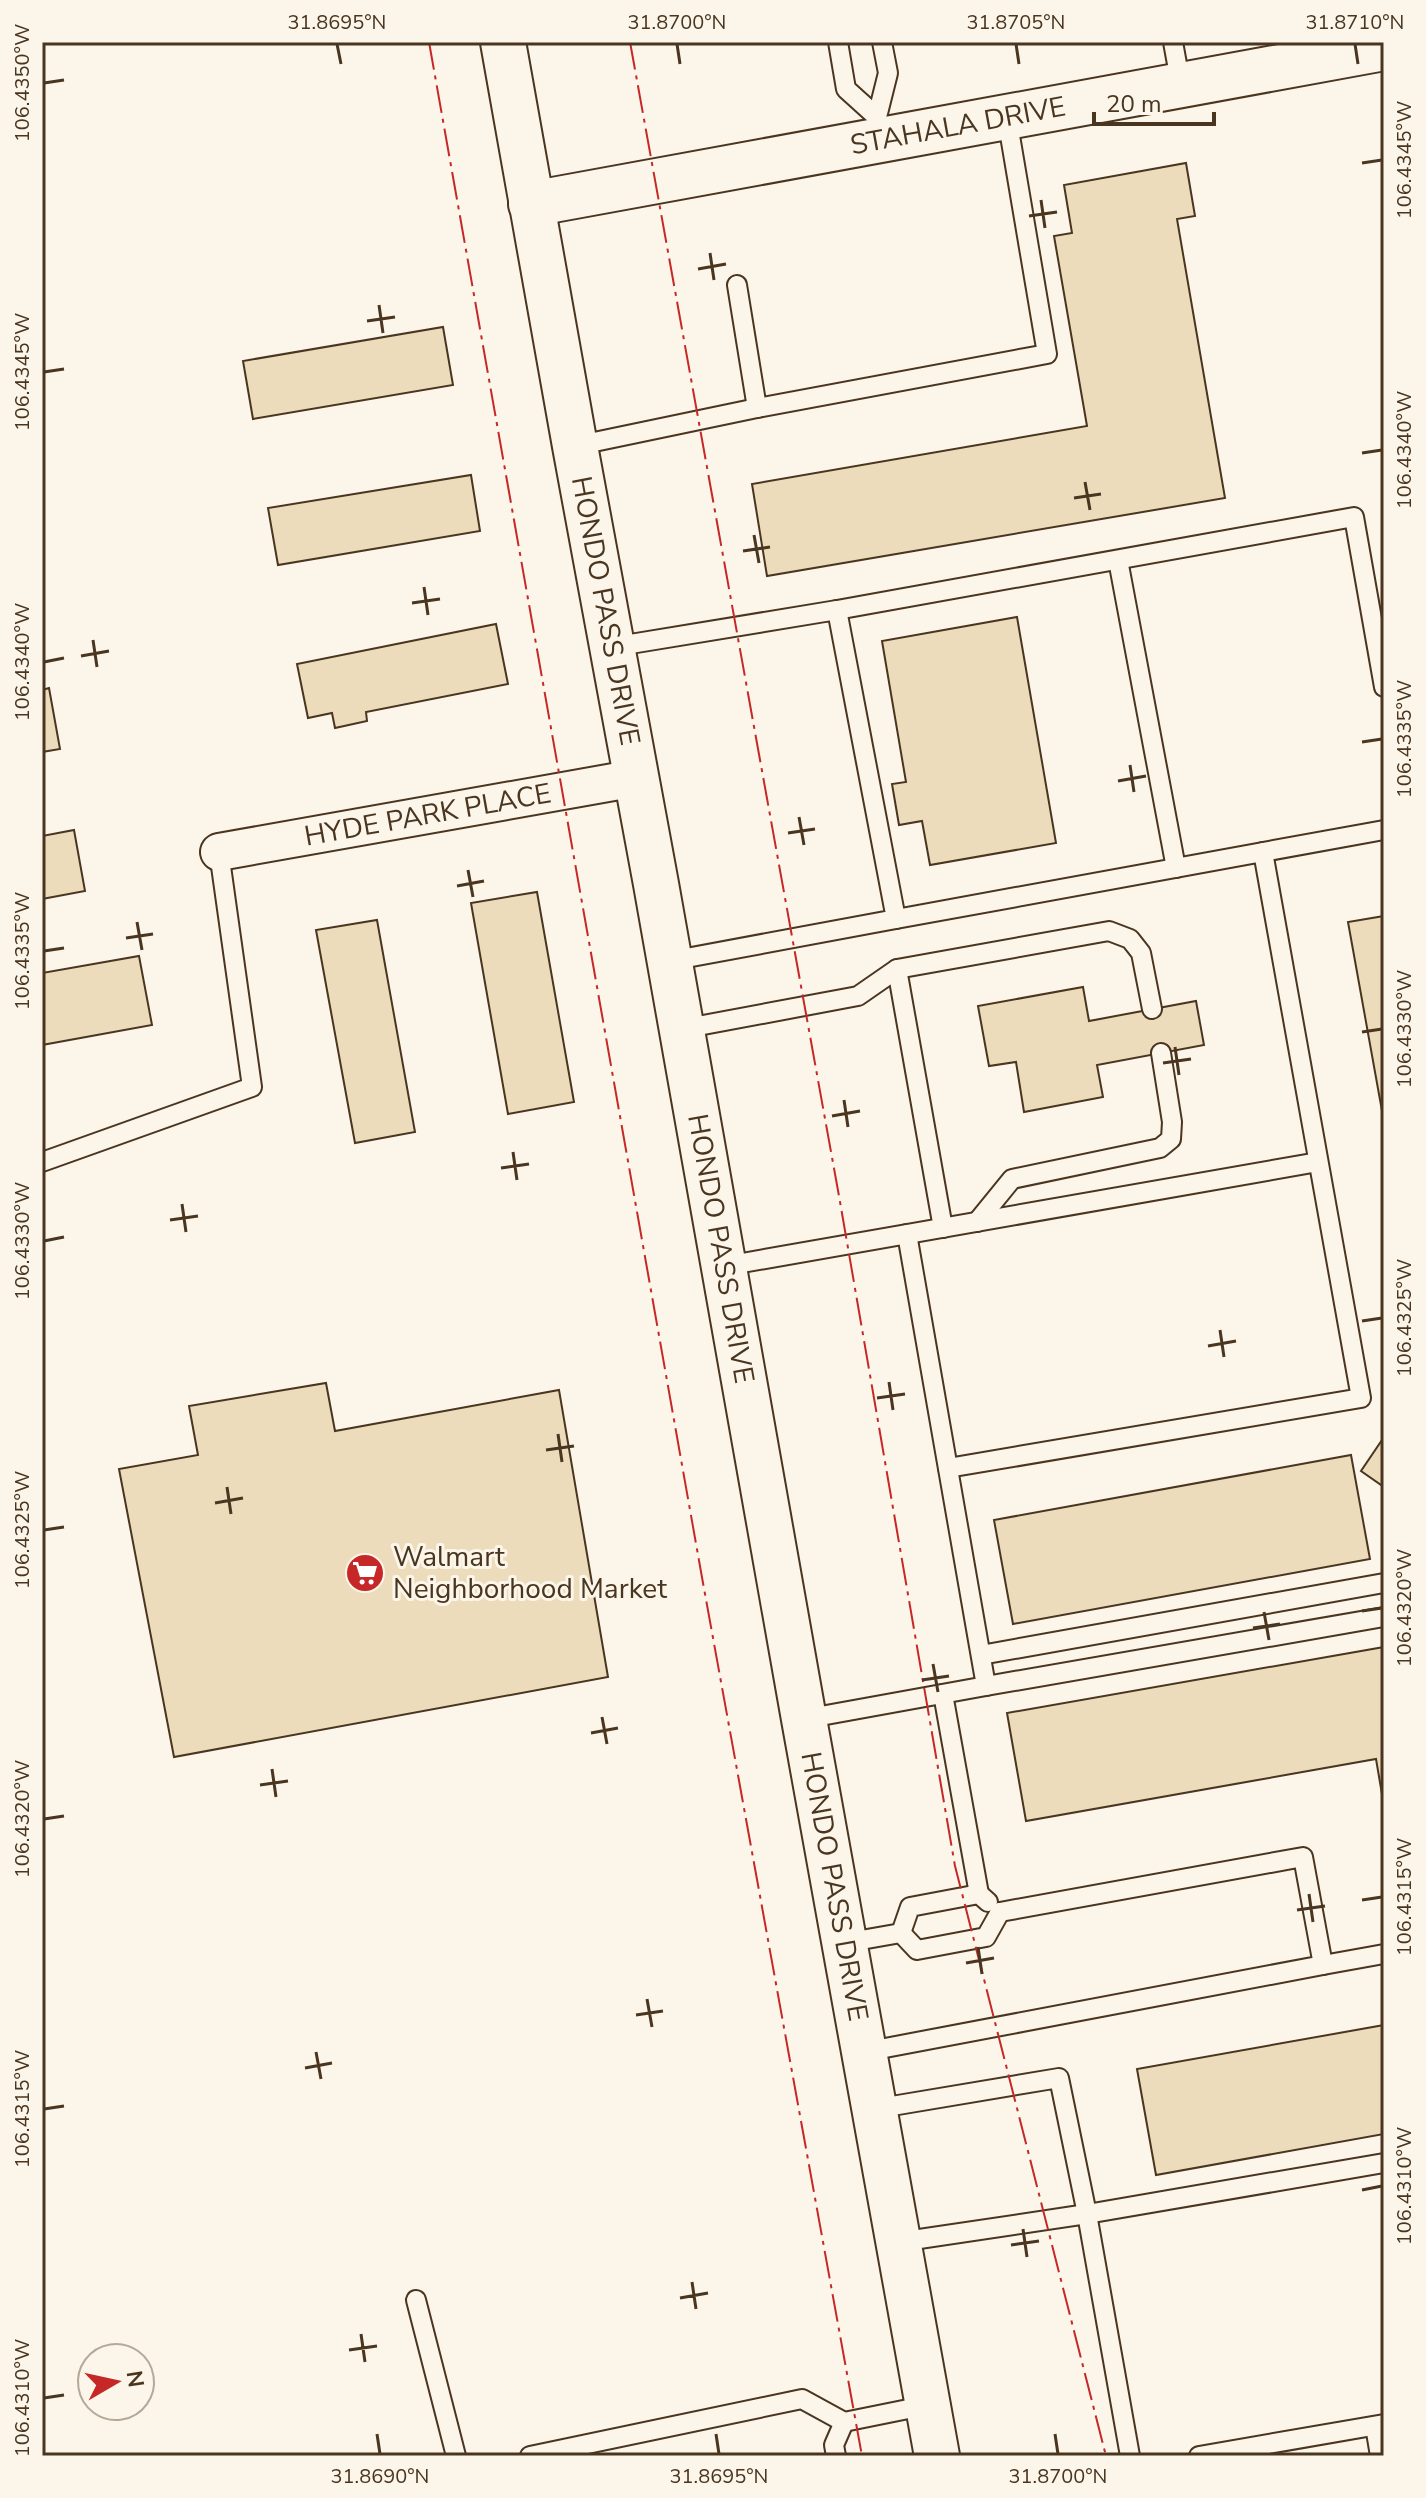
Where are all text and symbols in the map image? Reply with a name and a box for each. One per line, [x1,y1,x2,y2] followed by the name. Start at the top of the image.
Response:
[288,9,386,36] text: 31.8695°N
[628,9,726,36] text: 31.8700°N
[967,9,1065,36] text: 31.8705°N
[1306,9,1404,36] text: 31.8710°N
[9,24,36,142] text: 106.4350°W
[1094,76,1214,126] scale bar
[847,88,1069,164] street label: STAHALA DRIVE
[1106,88,1162,120] text: 20 m
[1391,101,1418,219] text: 106.4345°W
[9,313,36,431] text: 106.4345°W
[1391,391,1418,509] text: 106.4340°W
[562,473,649,748] street label: HONDO PASS DRIVE
[9,603,36,721] text: 106.4340°W
[1391,680,1418,798] text: 106.4335°W
[301,774,554,856] street label: HYDE PARK PLACE
[9,892,36,1010] text: 106.4335°W
[1391,970,1418,1088] text: 106.4330°W
[678,1111,763,1386] street label: HONDO PASS DRIVE
[9,1182,36,1300] text: 106.4330°W
[1391,1259,1418,1377] text: 106.4325°W
[9,1471,36,1589] text: 106.4325°W
[393,1538,667,1608] place label: Walmart Neighborhood Market
[1391,1549,1418,1667] text: 106.4320°W
[344,1552,386,1594] supermarket icon: Walmart Neighborhood Market
[791,1749,877,2024] street label: HONDO PASS DRIVE
[9,1760,36,1878] text: 106.4320°W
[1391,1838,1418,1956] text: 106.4315°W
[9,2050,36,2168] text: 106.4315°W
[1391,2127,1418,2245] text: 106.4310°W
[9,2339,36,2457] text: 106.4310°W
[76,2342,156,2422] north arrow
[119,2369,151,2390] text: N
[331,2463,429,2490] text: 31.8690°N
[670,2463,768,2490] text: 31.8695°N
[1009,2463,1107,2490] text: 31.8700°N

